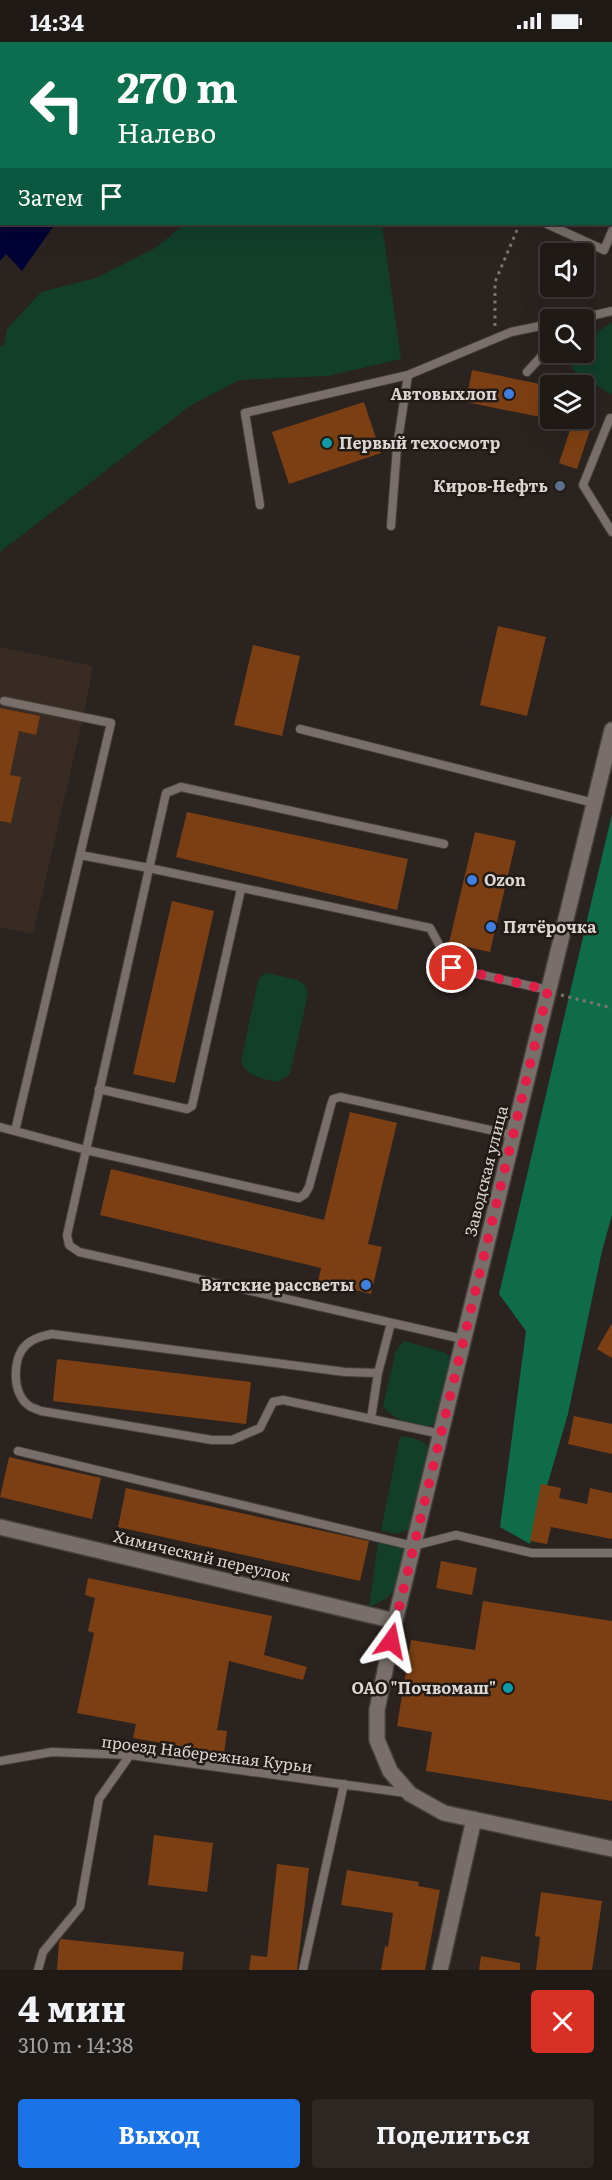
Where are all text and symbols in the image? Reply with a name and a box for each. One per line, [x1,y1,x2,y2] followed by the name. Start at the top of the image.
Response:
[30,5,84,38] text: 14:34
[117,54,238,116] text: 270 m
[18,66,96,144] icon: left
[117,111,216,151] text: Налево
[18,180,83,213] text: Затем
[95,180,128,213] icon: arrive
[540,243,594,429] map controls
[540,243,594,297] button: sound
[540,309,594,363] button: search
[540,375,594,429] button: layers
[390,381,497,405] place label: Автовыхлоп
[502,387,516,401] marker: Автовыхлоп
[339,430,500,454] place label: Первый техосмотр
[320,436,334,450] marker: Первый техосмотр
[433,473,548,497] place label: Киров-Нефть
[553,479,567,493] marker: Киров-Нефть
[484,867,526,891] place label: Ozon
[465,873,479,887] marker: Ozon
[503,914,597,938] place label: Пятёрочка
[484,920,498,934] marker: Пятёрочка
[426,942,477,993] pin
[435,951,468,984] icon: arrive
[457,1103,513,1239] street label: Заводская улица
[201,1272,354,1296] place label: Вятские рассветы
[359,1278,373,1292] marker: Вятские рассветы
[111,1523,294,1587] street label: Химический переулок
[359,1609,423,1673] position arrow
[351,1675,496,1699] place label: ОАО "Почвомаш"
[501,1681,515,1695] marker: ОАО "Почвомаш"
[100,1728,314,1778] street label: проезд Набережная Курьи
[18,1980,126,2033] text: 4 мин
[531,1990,594,2053] button: close
[18,2029,133,2059] text: 310 m · 14:38
[18,2099,300,2168] button: Выход
[312,2099,594,2168] button: Поделиться

